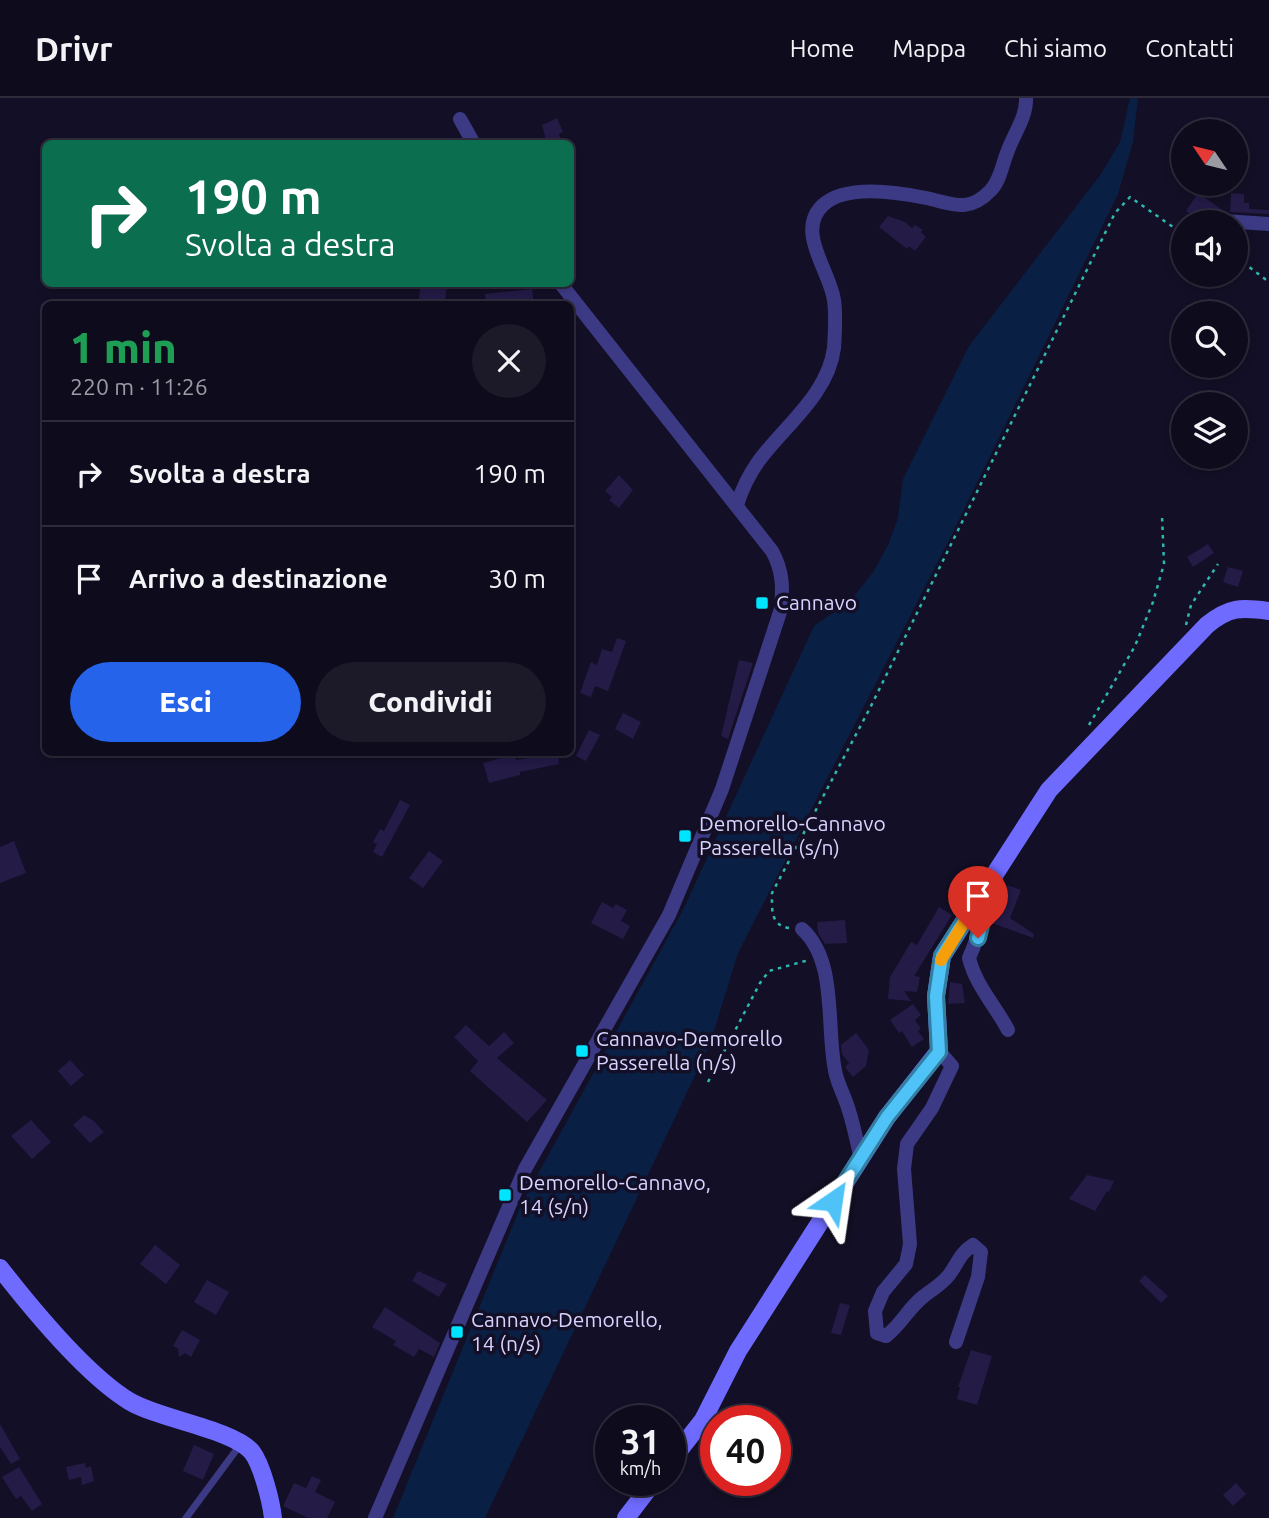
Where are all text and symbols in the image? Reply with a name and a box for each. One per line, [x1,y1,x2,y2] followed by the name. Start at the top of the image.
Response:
[35,30,113,67] text: Drivr
[790,35,854,62] text: Home
[892,35,966,62] text: Mappa
[1004,35,1107,62] text: Chi siamo
[1145,35,1234,62] text: Contatti
[1171,119,1248,196] north arrow
[1171,119,1248,469] map controls
[70,168,161,259] icon: right
[185,168,322,223] text: 190 m
[1171,210,1248,287] button: sound
[185,226,396,262] text: Svolta a destra
[1171,301,1248,378] button: search
[70,324,177,371] text: 1 min
[472,324,546,398] button: close
[70,374,208,399] text: 220 m · 11:26
[1171,392,1248,469] button: layers
[70,455,108,493] icon: right
[129,459,311,488] text: Svolta a destra
[474,459,546,488] text: 190 m
[70,560,108,598] icon: arrive
[129,564,388,593] text: Arrivo a destinazione
[488,564,546,593] text: 30 m
[776,590,857,614] place label: Cannavo
[754,595,770,611] marker: Cannavo
[70,662,301,742] button: Esci
[315,662,546,742] button: Condividi
[699,811,886,859] place label: Demorello-Cannavo Passerella (s/n)
[677,828,693,844] marker: Demorello-Cannavo Passerella (s/n)
[948,866,1008,938] pin
[959,877,997,915] icon: arrive
[596,1026,783,1074] place label: Cannavo-Demorello Passerella (n/s)
[574,1043,590,1059] marker: Cannavo-Demorello Passerella (n/s)
[796,1164,870,1238] position arrow
[519,1170,711,1218] place label: Demorello-Cannavo, 14 (s/n)
[497,1187,513,1203] marker: Demorello-Cannavo, 14 (s/n)
[471,1307,663,1355] place label: Cannavo-Demorello, 14 (n/s)
[449,1324,465,1340] marker: Cannavo-Demorello, 14 (n/s)
[700,1405,791,1496] speed limit sign: 40
[621,1421,660,1461] text: 31
[620,1458,661,1478] text: km/h

